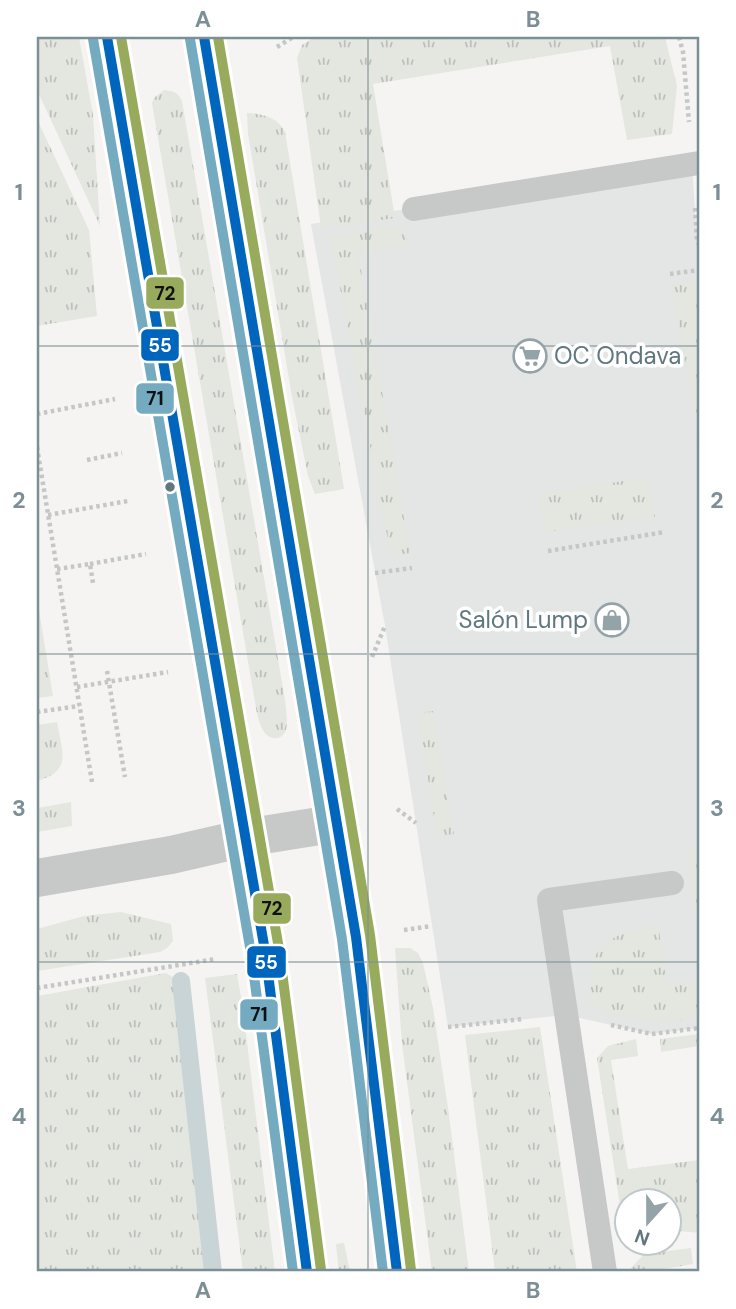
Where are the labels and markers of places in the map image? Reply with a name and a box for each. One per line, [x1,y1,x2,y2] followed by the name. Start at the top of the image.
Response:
[511,337,549,375] supermarket icon: OC Ondava
[554,340,681,371] place label: OC Ondava
[163,480,177,494] unlabelled marker
[593,601,631,639] shop icon: Salón Lump
[458,604,588,635] place label: Salón Lump

